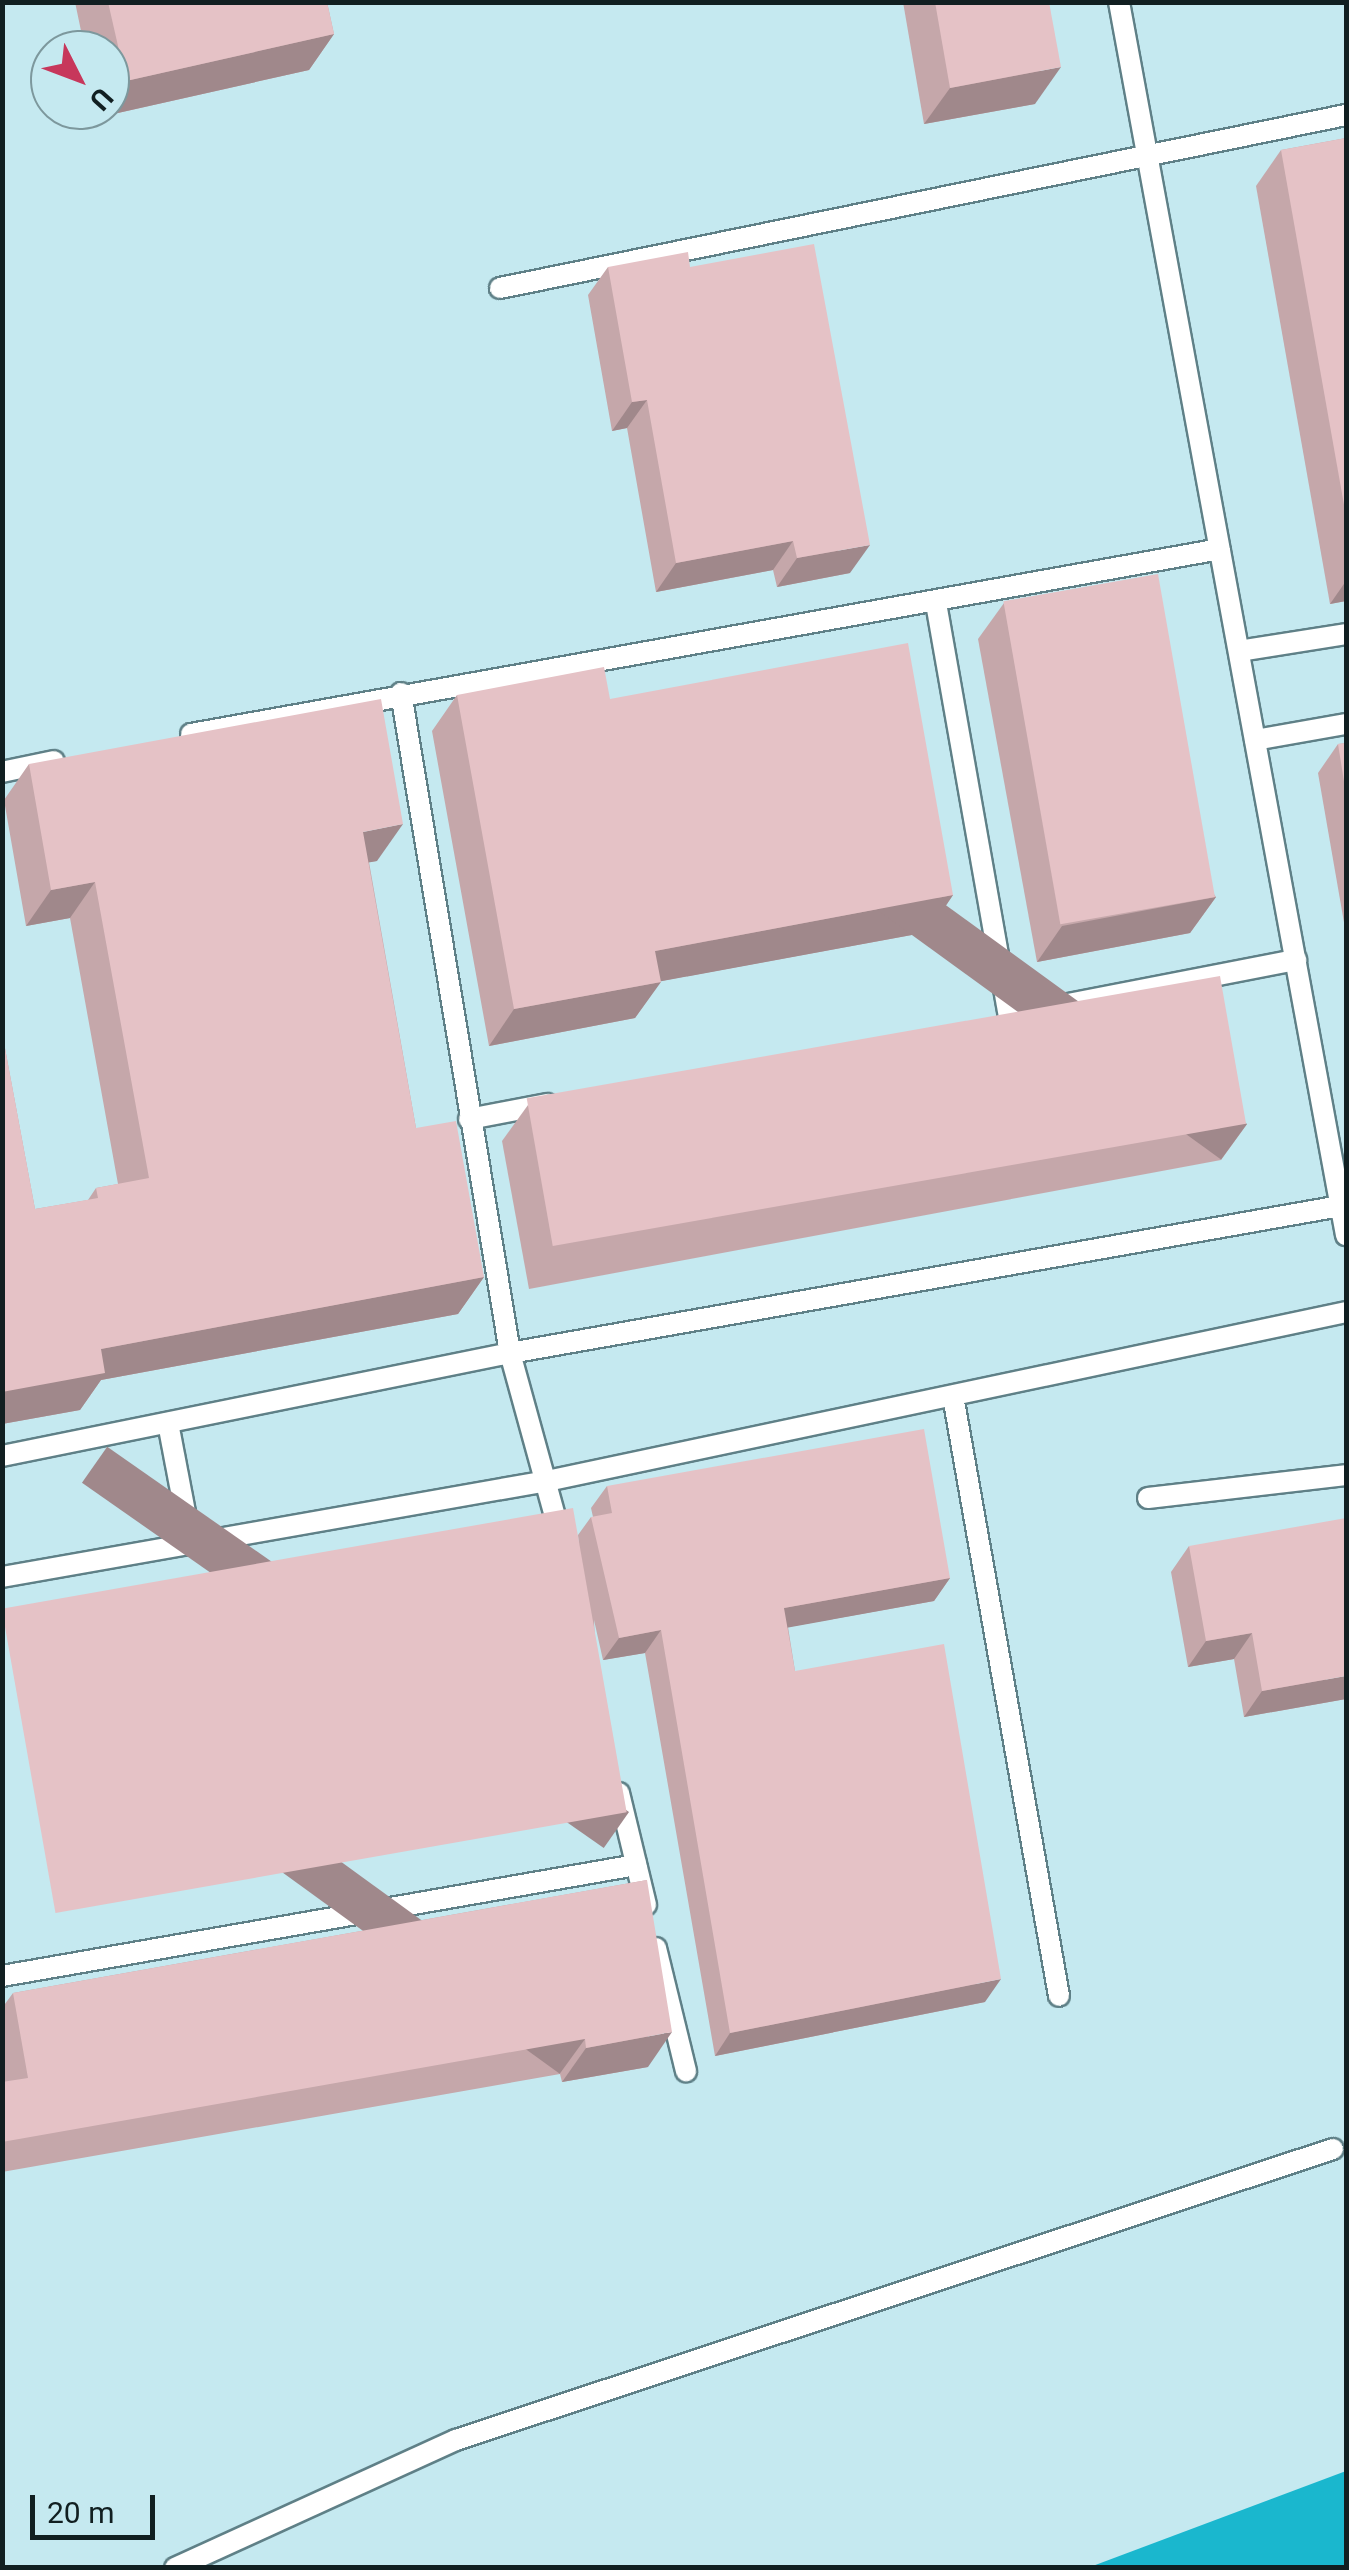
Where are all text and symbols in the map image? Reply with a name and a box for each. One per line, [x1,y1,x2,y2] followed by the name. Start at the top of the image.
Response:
[30,30,130,130] north arrow
[83,81,120,117] text: U
[35,2475,160,2537] scale bar
[47,2495,114,2530] text: 20 m

